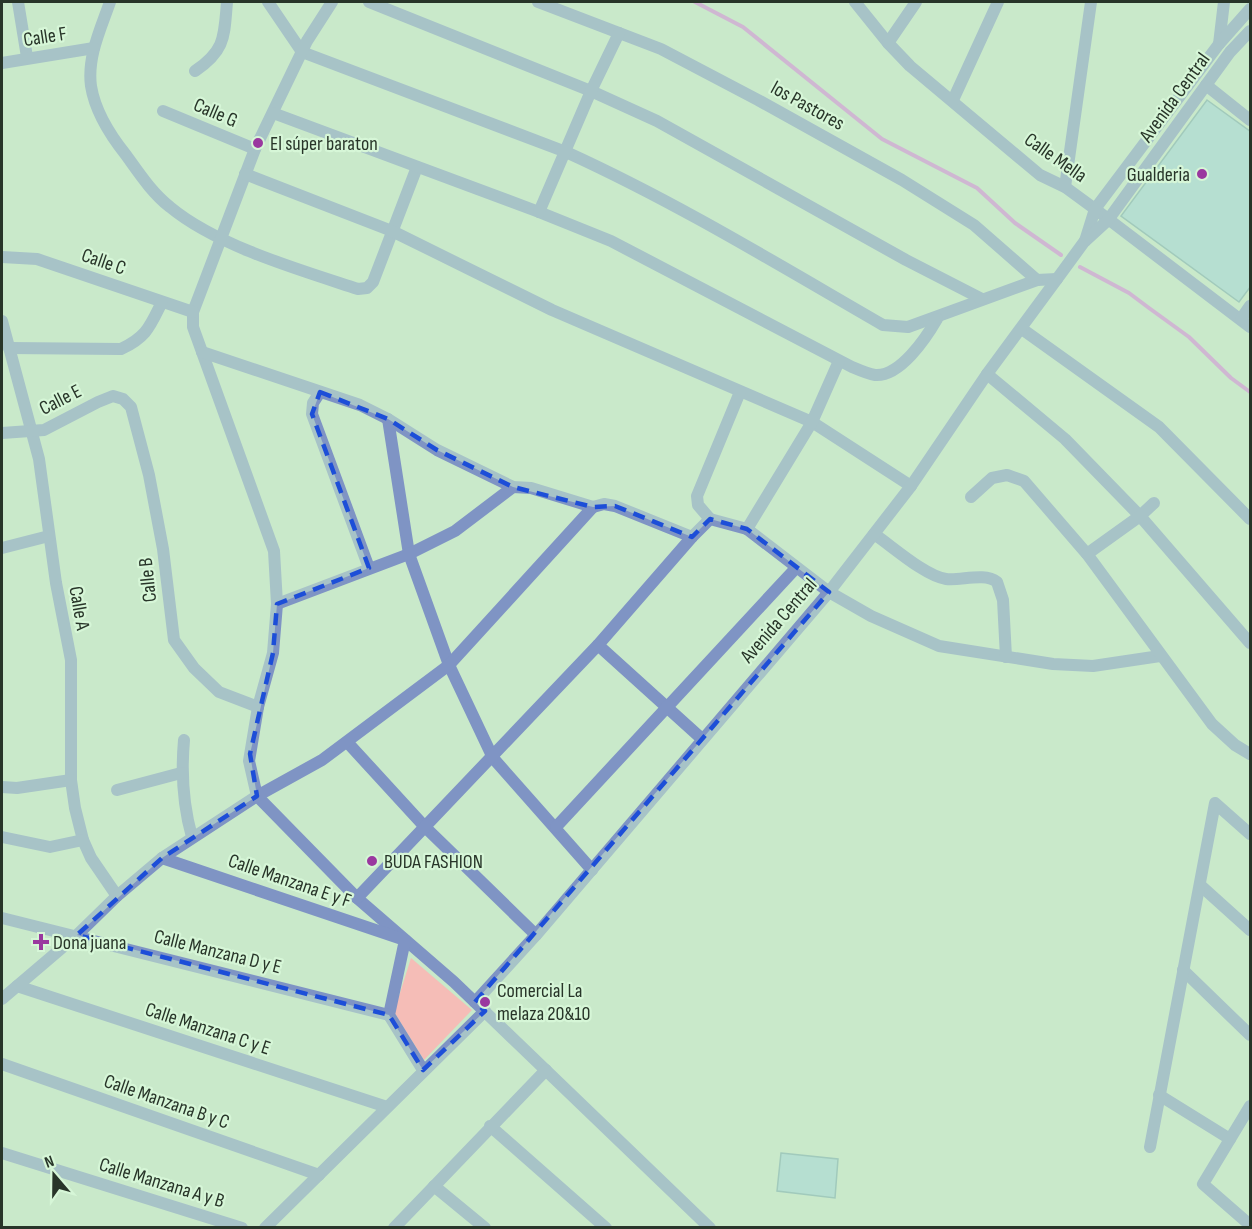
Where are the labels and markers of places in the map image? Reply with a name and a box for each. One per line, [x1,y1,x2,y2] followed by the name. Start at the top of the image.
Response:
[270,132,378,156] place label: El súper baraton
[251,136,265,150] marker: El súper baraton
[1127,163,1190,187] place label: Gualderia
[1195,167,1209,181] marker: Gualderia
[384,850,483,874] place label: BUDA FASHION
[365,854,379,868] marker: BUDA FASHION
[53,931,126,955] place label: Dona juana
[34,935,48,949] marker: Dona juana
[497,979,591,1026] place label: Comercial La melaza 20&10
[478,995,492,1009] marker: Comercial La melaza 20&10

